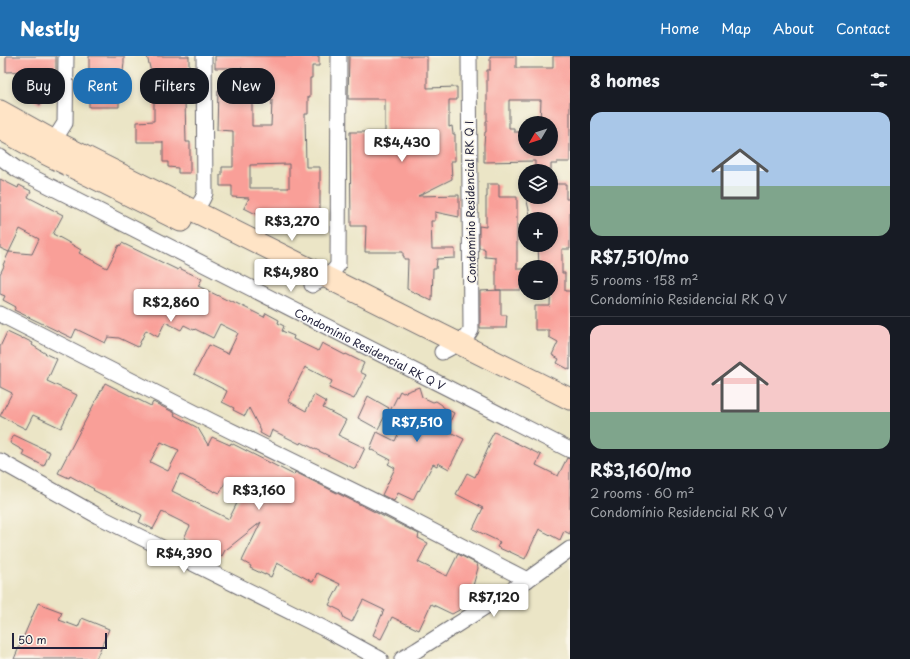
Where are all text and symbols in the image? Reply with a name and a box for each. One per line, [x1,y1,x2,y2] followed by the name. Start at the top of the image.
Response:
[20,14,80,42] text: Nestly
[660,18,699,39] text: Home
[721,18,751,39] text: Map
[773,18,814,39] text: About
[836,18,890,39] text: Contact
[590,67,660,93] text: 8 homes
[12,68,65,104] chip: Buy
[73,68,132,104] chip: Rent
[140,68,209,104] chip: Filters
[217,68,275,104] chip: New
[868,69,890,91] icon: filters
[518,116,558,156] north arrow
[518,116,558,300] map controls
[460,121,480,283] street label: Condomínio Residencial RK Q I
[365,129,439,163] pin: R$4,430
[374,132,430,151] text: R$4,430
[704,138,776,210] icon: home
[518,164,558,204] button: layers
[255,208,329,242] pin: R$3,270
[264,211,320,230] text: R$3,270
[518,212,558,252] button: +
[590,244,689,270] text: R$7,510/mo
[254,259,328,293] pin: R$4,980
[518,260,558,300] button: −
[263,262,319,281] text: R$4,980
[590,270,698,289] text: 5 rooms · 158 m²
[134,289,208,323] pin: R$2,860
[590,289,787,308] text: Condomínio Residencial RK Q V
[143,292,199,311] text: R$2,860
[292,303,449,394] street label: Condomínio Residencial RK Q V
[704,351,776,423] icon: home
[380,409,454,443] pin: R$7,510
[391,412,443,431] text: R$7,510
[590,457,691,483] text: R$3,160/mo
[222,477,296,511] pin: R$3,160
[232,480,286,499] text: R$3,160
[590,483,695,502] text: 2 rooms · 60 m²
[590,502,787,521] text: Condomínio Residencial RK Q V
[147,540,221,574] pin: R$4,390
[156,543,212,562] text: R$4,390
[457,584,531,618] pin: R$7,120
[468,587,520,606] text: R$7,120
[12,631,107,650] scale bar
[18,631,47,648] text: 50 m

